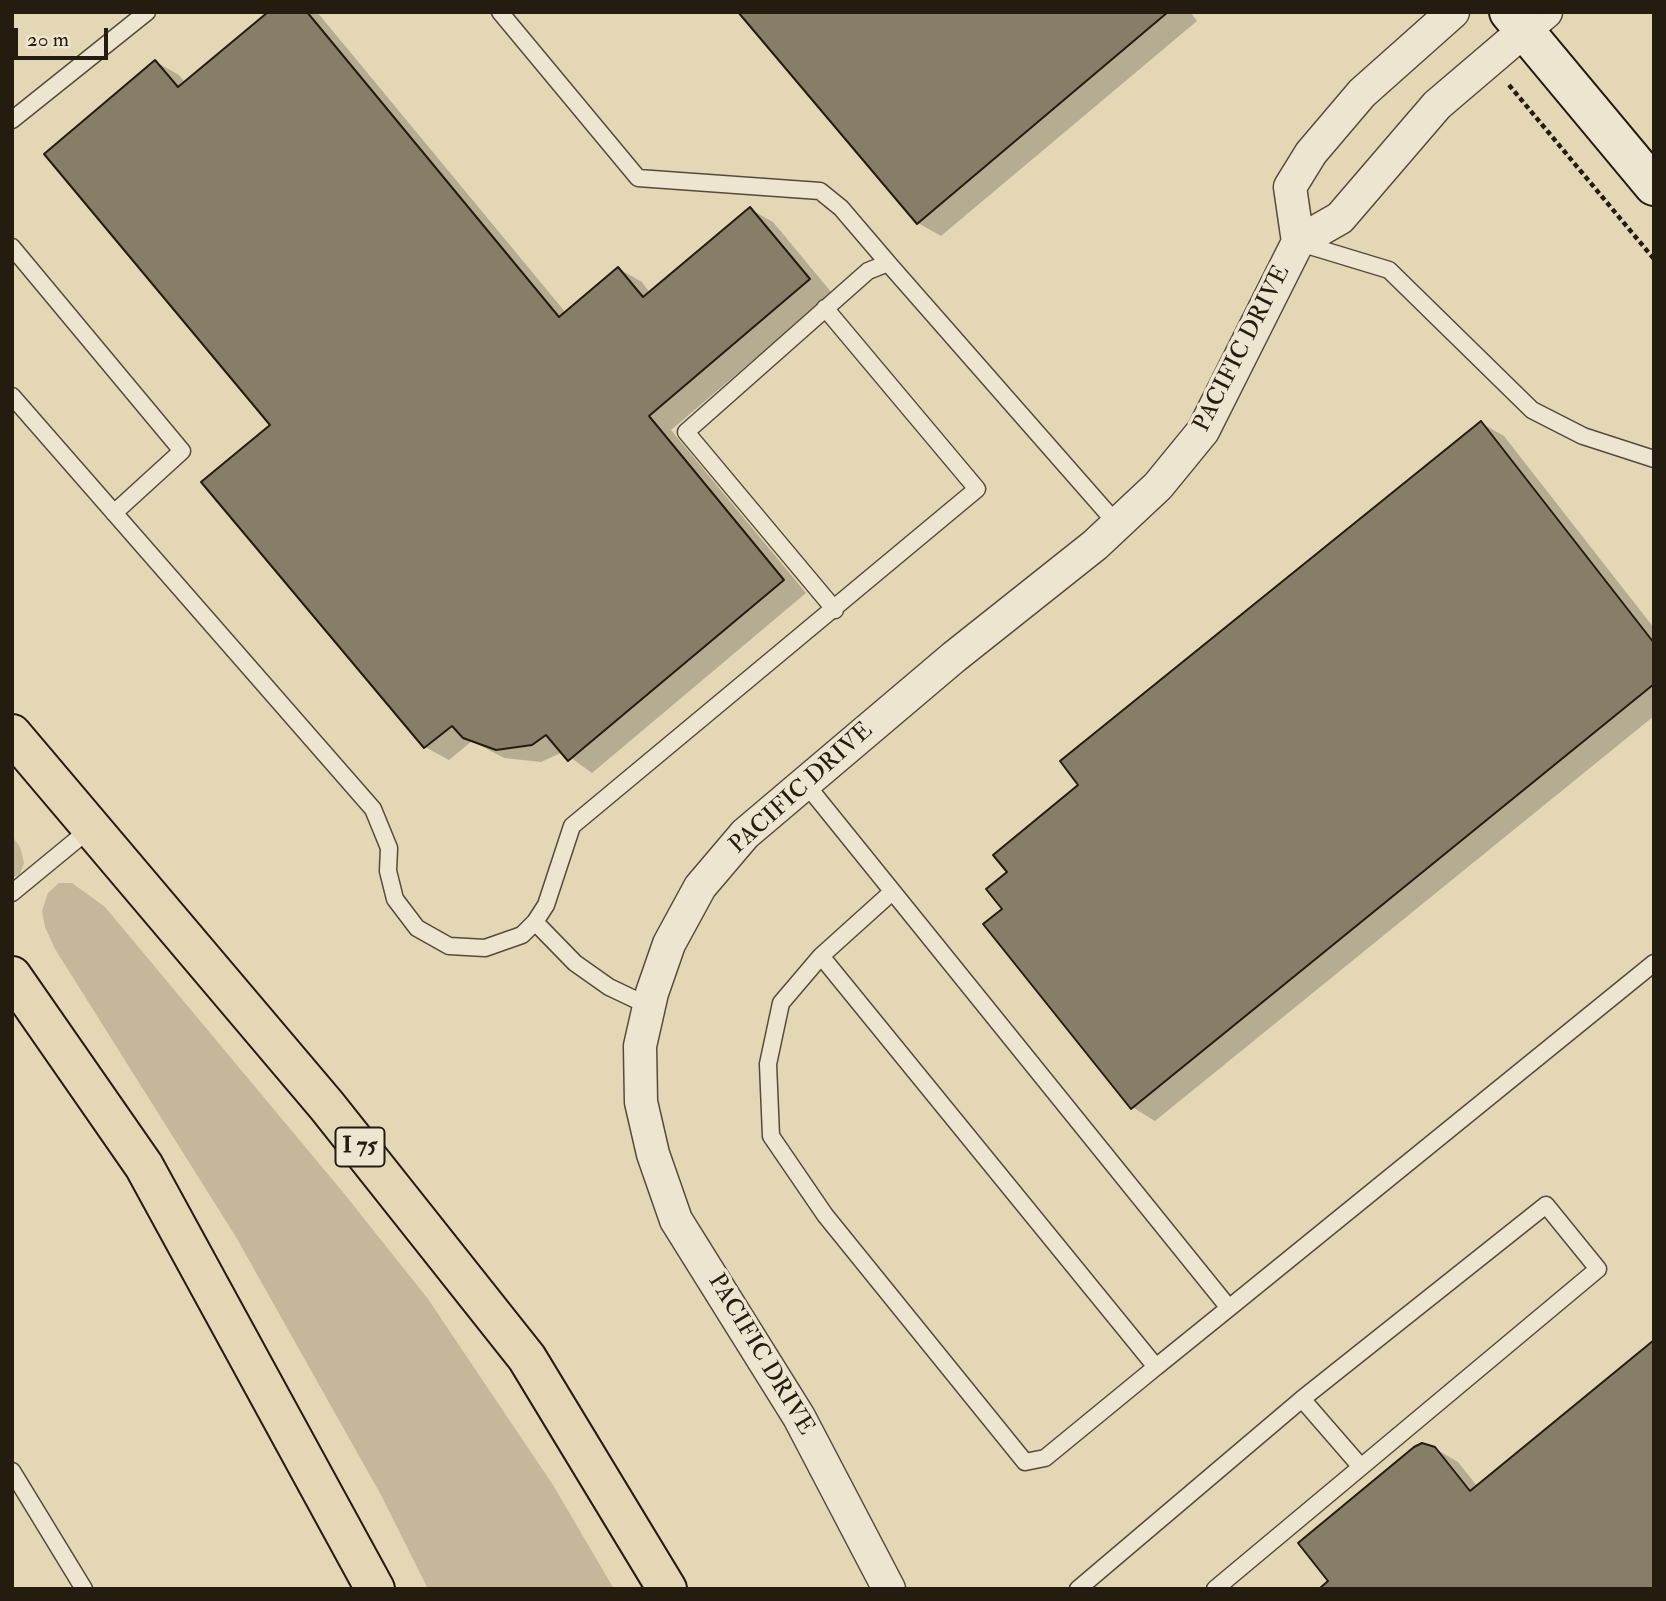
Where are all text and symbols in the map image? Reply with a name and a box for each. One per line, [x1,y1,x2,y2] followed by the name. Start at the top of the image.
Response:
[18,14,112,58] scale bar
[27,26,69,53] text: 20 m
[1189,261,1297,437] street label: PACIFIC DRIVE
[724,717,880,861] street label: PACIFIC DRIVE
[336,1128,384,1166] road number: I 75
[701,1269,819,1441] street label: PACIFIC DRIVE

